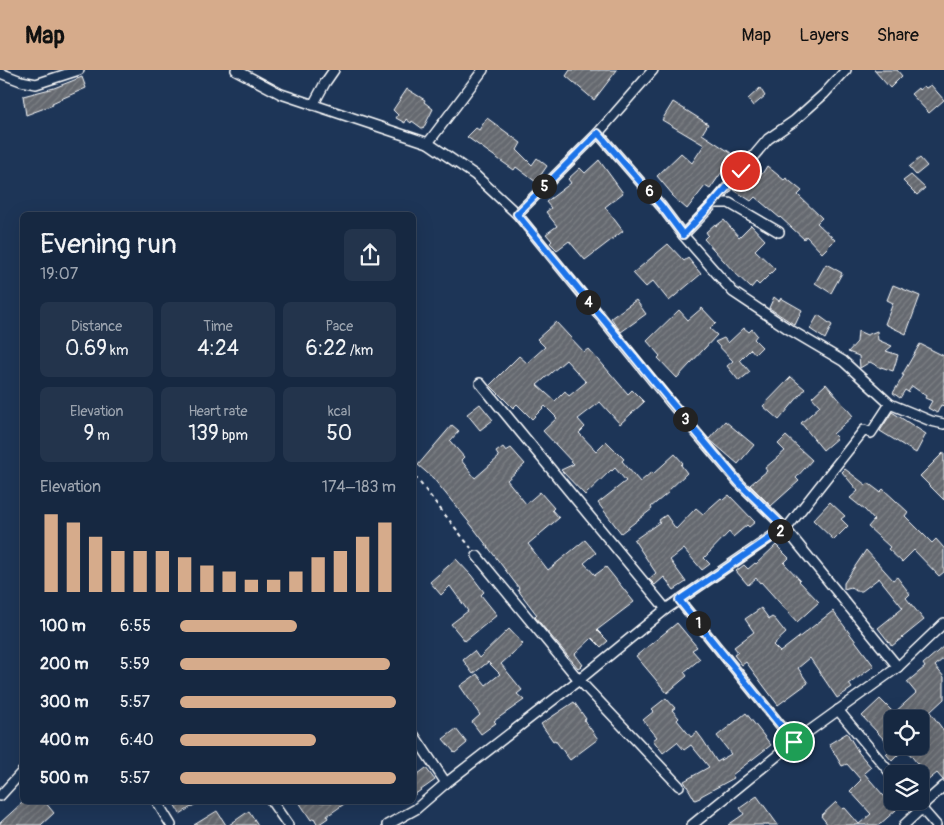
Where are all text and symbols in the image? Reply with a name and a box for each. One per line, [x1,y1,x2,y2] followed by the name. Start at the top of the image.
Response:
[25,21,65,50] text: Map
[742,24,771,47] text: Map
[799,24,849,47] text: Layers
[877,24,919,47] text: Share
[720,150,762,192] pin
[727,157,755,185] icon: check
[532,174,556,198] pin: 5
[541,178,548,195] text: 5
[636,178,662,204] pin: 6
[645,183,654,200] text: 6
[40,227,177,262] text: Evening run
[344,229,396,281] button: share
[40,264,78,284] text: 19:07
[576,290,600,314] pin: 4
[584,294,593,311] text: 4
[71,318,122,335] text: Distance
[203,318,233,335] text: Time
[325,318,353,335] text: Pace
[65,335,107,362] text: 0.69
[197,335,239,362] text: 4:24
[306,335,347,362] text: 6:22
[107,342,128,359] text: km
[347,342,373,359] text: /km
[70,403,123,420] text: Elevation
[188,403,248,420] text: Heart rate
[328,403,351,420] text: kcal
[672,406,698,432] pin: 3
[682,411,689,428] text: 3
[84,420,94,447] text: 9
[188,420,219,447] text: 139
[326,420,352,447] text: 50
[94,427,110,444] text: m
[219,427,248,444] text: bpm
[40,477,101,497] text: Elevation
[322,477,396,497] text: 174–183 m
[768,518,792,544] pin: 2
[777,523,784,540] text: 2
[686,610,710,636] pin: 1
[696,615,701,632] text: 1
[40,616,86,636] text: 100 m
[120,616,151,636] text: 6:55
[40,654,88,674] text: 200 m
[120,654,150,674] text: 5:59
[40,692,88,712] text: 300 m
[120,692,150,712] text: 5:57
[884,710,929,810] map controls
[884,710,929,755] button: locate
[773,721,815,763] pin
[780,728,808,756] icon: arrive
[40,730,89,750] text: 400 m
[120,730,154,750] text: 6:40
[884,765,929,810] button: layers
[40,768,88,788] text: 500 m
[120,768,150,788] text: 5:57

